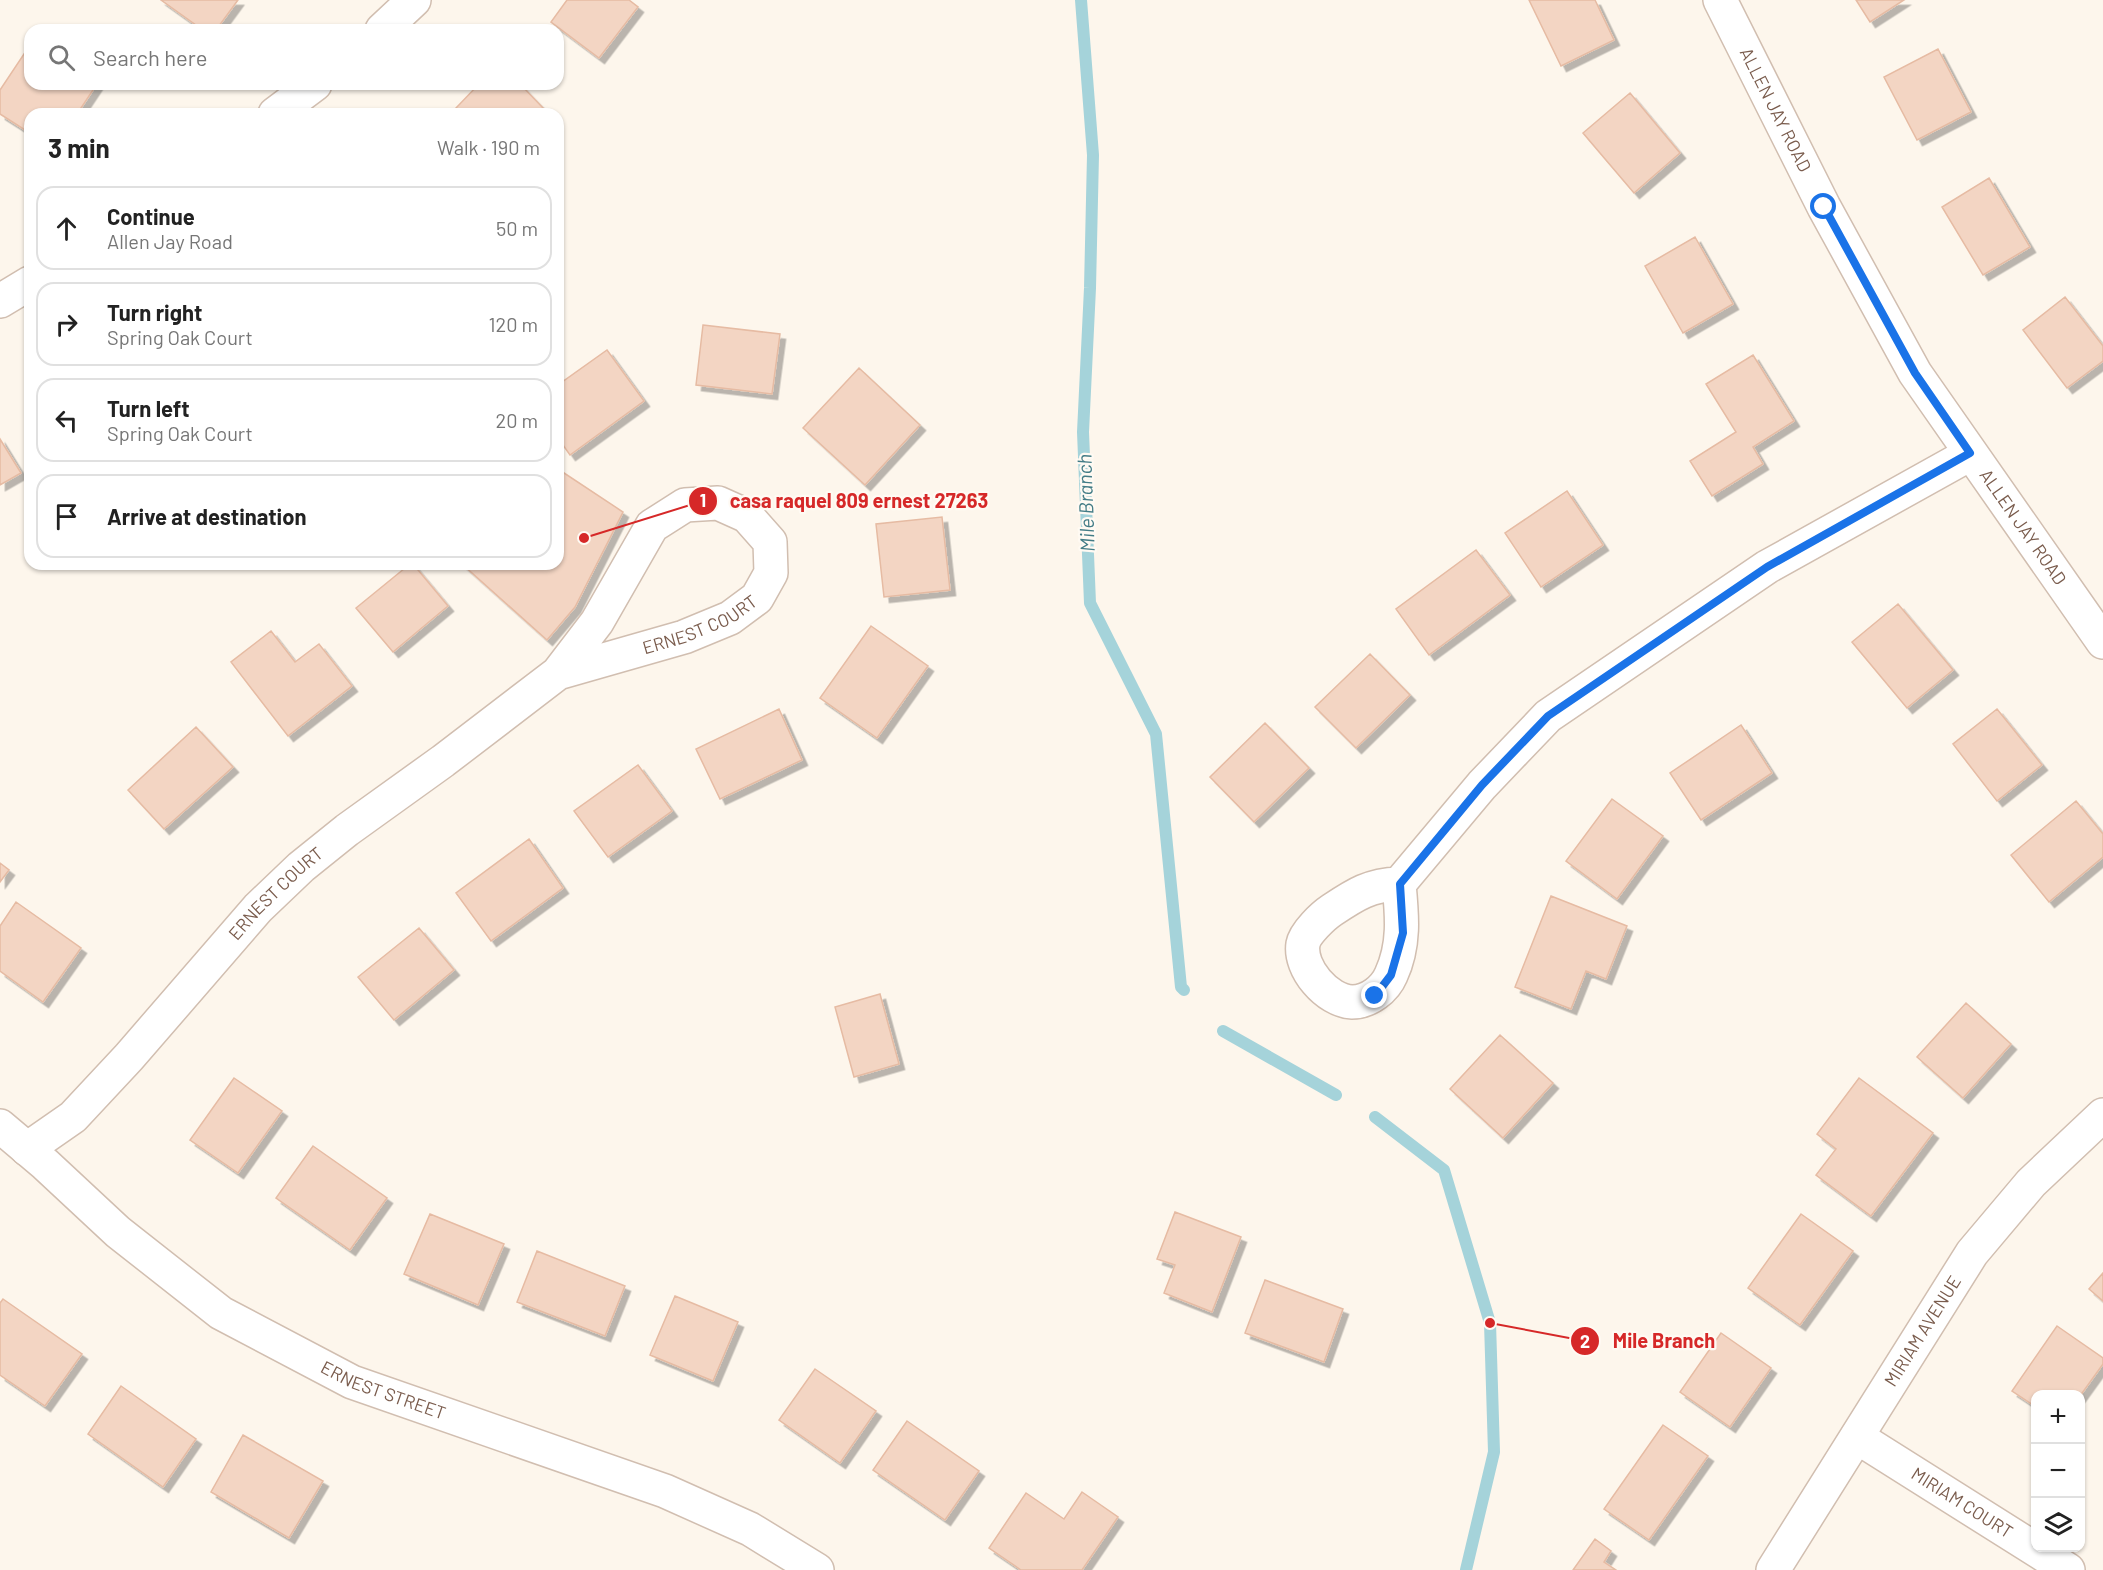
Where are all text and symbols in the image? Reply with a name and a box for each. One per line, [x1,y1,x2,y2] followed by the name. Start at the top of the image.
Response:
[24,24,564,90] search box
[45,41,78,74] icon: search
[93,44,207,70] text: Search here
[1736,44,1816,175] street label: ALLEN JAY ROAD
[48,132,110,163] text: 3 min
[437,135,540,159] text: Walk · 190 m
[1810,193,1836,219] route start
[107,203,195,229] text: Continue
[50,212,83,245] icon: ahead
[496,216,538,240] text: 50 m
[107,229,233,253] text: Allen Jay Road
[107,299,202,325] text: Turn right
[50,308,83,341] icon: right
[488,312,538,336] text: 120 m
[107,325,253,349] text: Spring Oak Court
[107,395,190,421] text: Turn left
[50,404,83,437] icon: left
[495,408,538,432] text: 20 m
[107,421,253,445] text: Spring Oak Court
[1071,454,1099,552] water label: Mile Branch
[1976,464,2072,589] street label: ALLEN JAY ROAD
[688,482,1000,520] callout: casa raquel 809 ernest 27263
[730,488,988,512] text: casa raquel 809 ernest 27263
[700,489,706,511] text: 1
[50,500,83,533] icon: arrive
[107,503,306,529] text: Arrive at destination
[640,590,761,658] street label: ERNEST COURT
[223,842,327,944] street label: ERNEST COURT
[1361,982,1387,1008] route end
[1879,1271,1965,1390] street label: MIRIAM AVENUE
[1570,1322,1727,1360] callout: Mile Branch
[1613,1328,1715,1352] text: Mile Branch
[1580,1330,1590,1352] text: 2
[317,1356,449,1424] street label: ERNEST STREET
[2031,1390,2085,1552] map controls
[2031,1390,2085,1444] button: +
[2031,1444,2085,1498] button: −
[1908,1462,2017,1542] street label: MIRIAM COURT
[2031,1498,2085,1552] button: layers

